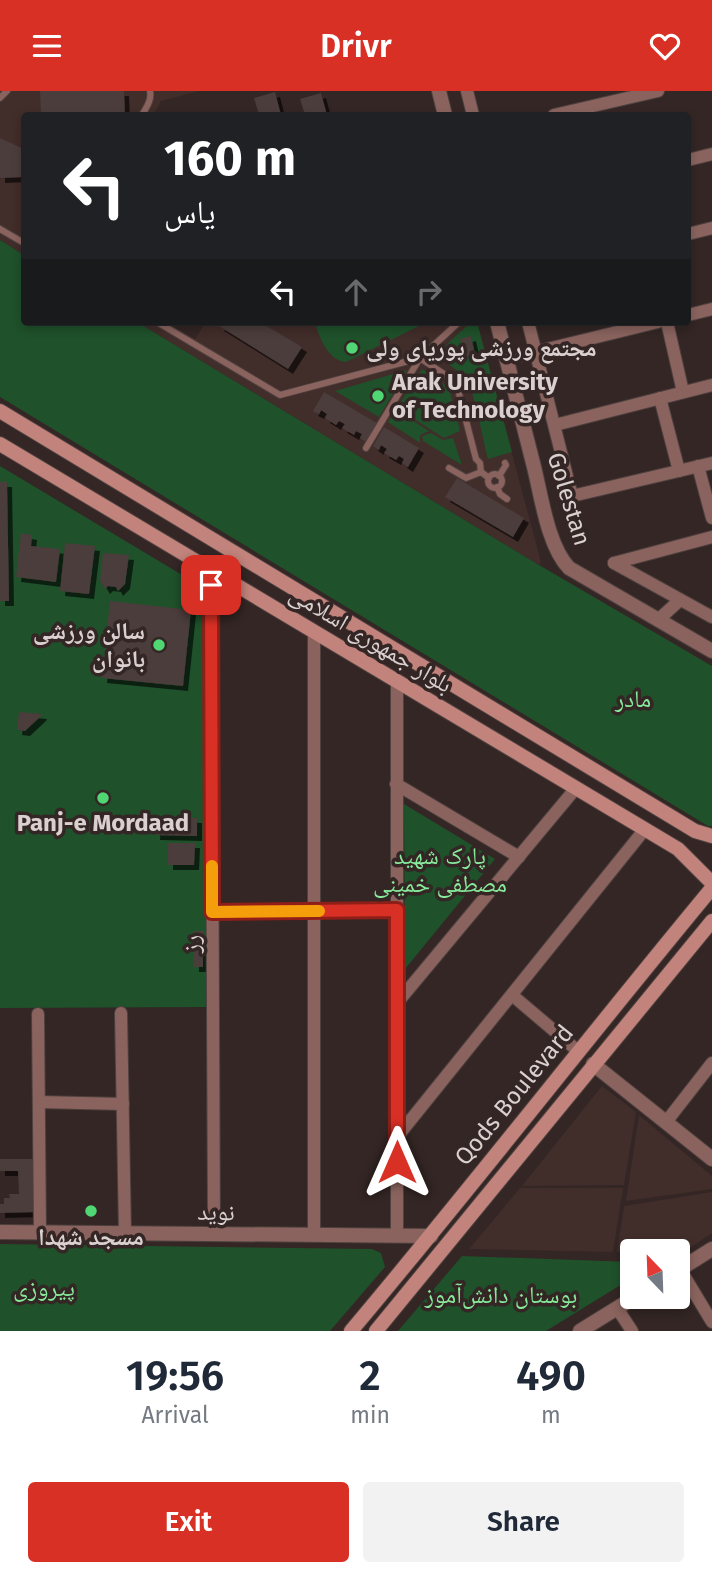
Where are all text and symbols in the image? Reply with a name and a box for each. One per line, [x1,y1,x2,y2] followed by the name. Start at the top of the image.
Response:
[28,27,66,65] icon: menu
[320,27,392,65] text: Drivr
[646,27,684,65] icon: heart
[164,129,296,188] text: 160 m
[49,140,140,231] icon: left
[164,193,216,231] text: یاس
[264,273,302,311] icon: left
[337,273,375,311] icon: ahead
[410,273,448,311] icon: right
[366,334,597,364] place label: مجتمع ورزشی پوریای ولی
[344,340,360,356] marker: مجتمع ورزشی پوریای ولی
[391,368,558,424] place label: Arak University of Technology
[370,388,386,404] marker: Arak University of Technology
[542,449,596,549] street label: Golestan
[181,555,241,615] pin
[192,566,230,604] icon: arrive
[285,579,457,699] street label: بلوار جمهوری اسلامی
[33,617,145,673] place label: سالن ورزشی بانوان
[151,637,167,653] marker: سالن ورزشی بانوان
[614,685,651,713] park label: مادر
[95,790,111,806] marker: Panj-e Mordaad
[17,809,189,837] place label: Panj-e Mordaad
[373,842,507,898] park label: پارک شهید مصطفی خمینی
[177,935,205,954] street label: رز
[449,1019,579,1171] street label: Qods Boulevard
[360,1125,434,1199] position arrow
[197,1198,235,1226] street label: نوید
[83,1203,99,1219] marker: مسجد شهدا
[38,1223,144,1251] place label: مسجد شهدا
[620,1239,690,1309] north arrow
[620,1239,690,1309] map controls
[13,1274,75,1302] park label: پیروزی
[424,1281,577,1309] park label: بوستان دانش‌آموز
[126,1351,224,1401] text: 19:56
[359,1351,381,1401] text: 2
[516,1351,586,1401] text: 490
[141,1401,209,1429] text: Arrival
[350,1401,390,1429] text: min
[541,1401,561,1429] text: m
[28,1482,349,1562] button: Exit
[363,1482,684,1562] button: Share

